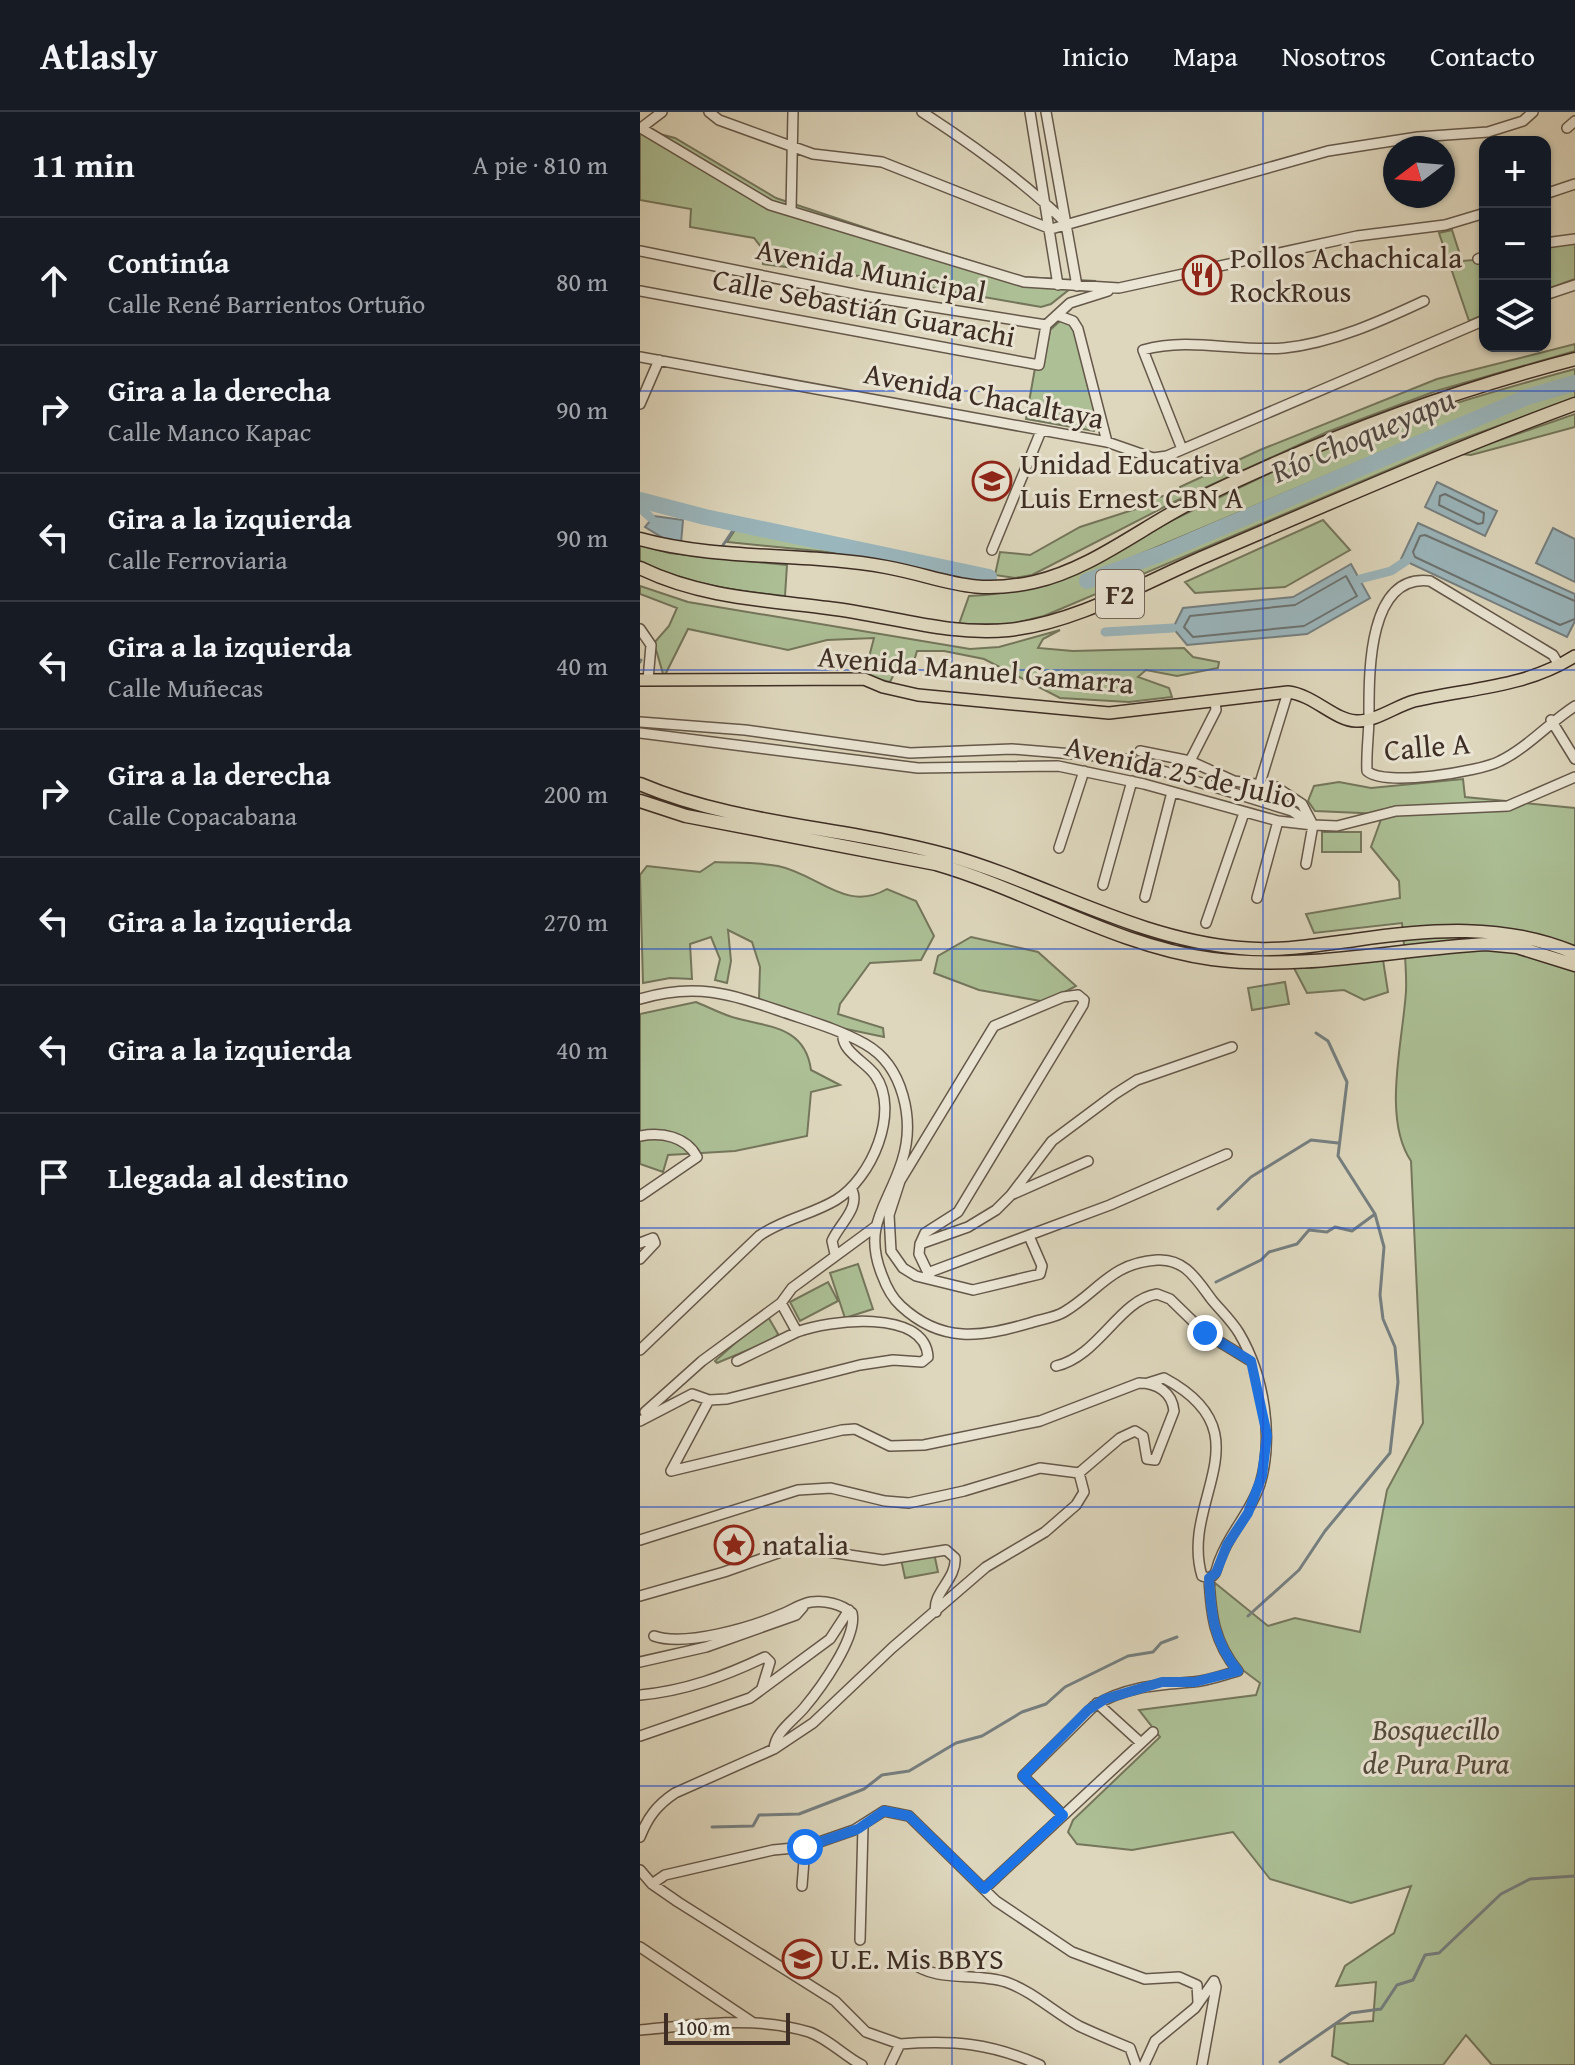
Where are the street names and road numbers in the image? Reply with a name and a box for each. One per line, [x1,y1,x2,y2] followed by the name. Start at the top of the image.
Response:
[752,226,990,314] street label: Avenida Municipal
[709,256,1019,358] street label: Calle Sebastián Guarachi
[860,350,1108,440] street label: Avenida Chacaltaya
[1096,570,1144,618] road number: F2
[816,633,1136,705] street label: Avenida Manuel Gamarra
[1382,720,1472,772] street label: Calle A
[1061,723,1302,819] street label: Avenida 25 de Julio

